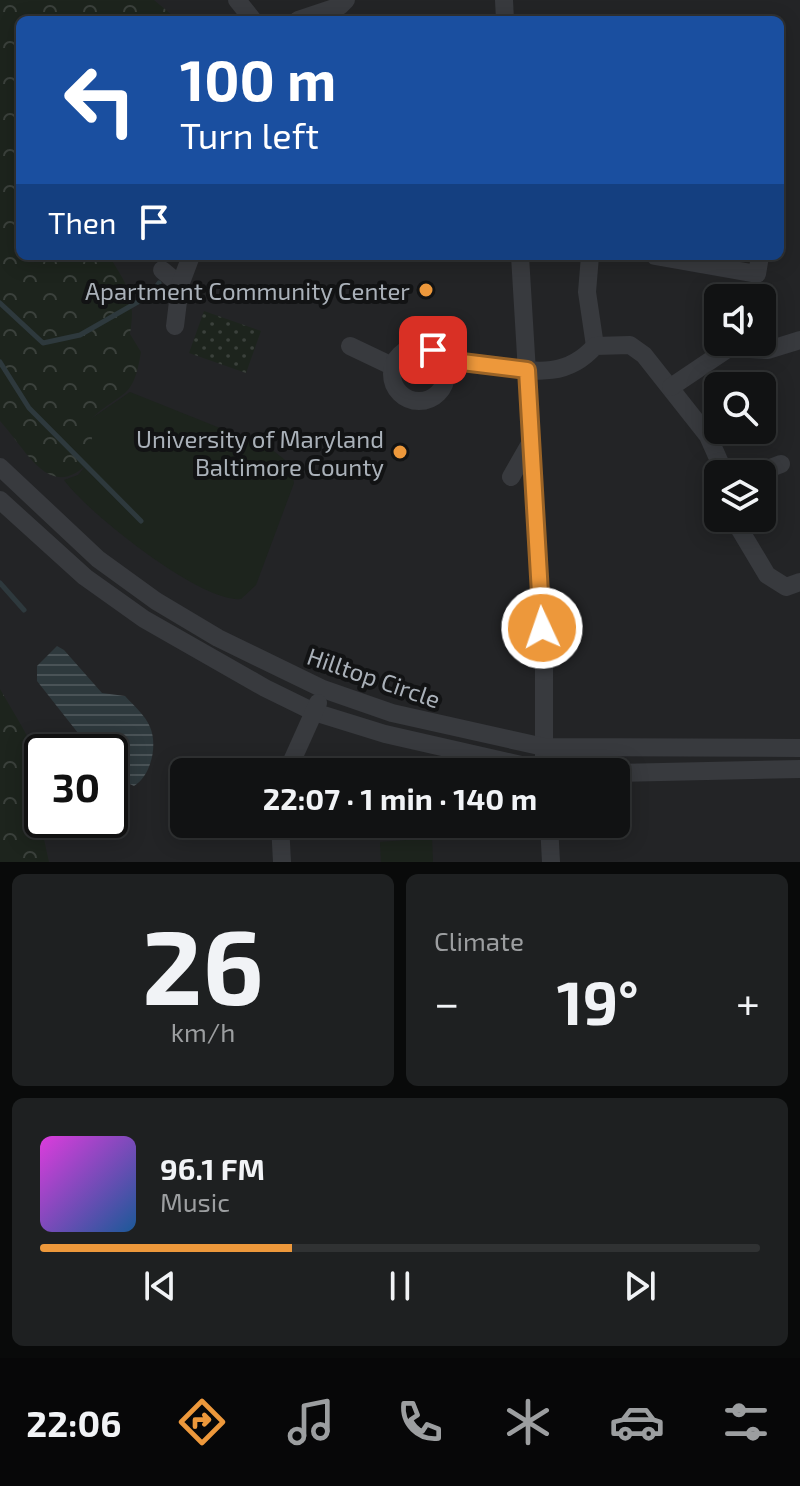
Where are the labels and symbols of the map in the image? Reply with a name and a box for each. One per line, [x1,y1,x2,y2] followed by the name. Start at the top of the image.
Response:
[85,276,410,305] place label: Apartment Community Center
[417,281,435,299] marker: Apartment Community Center
[399,316,467,384] pin
[136,424,384,481] place label: University of Maryland Baltimore County
[391,443,409,461] marker: University of Maryland Baltimore County
[500,586,584,670] position arrow
[304,641,444,713] street label: Hilltop Circle
[24,734,128,838] speed limit sign: 30

